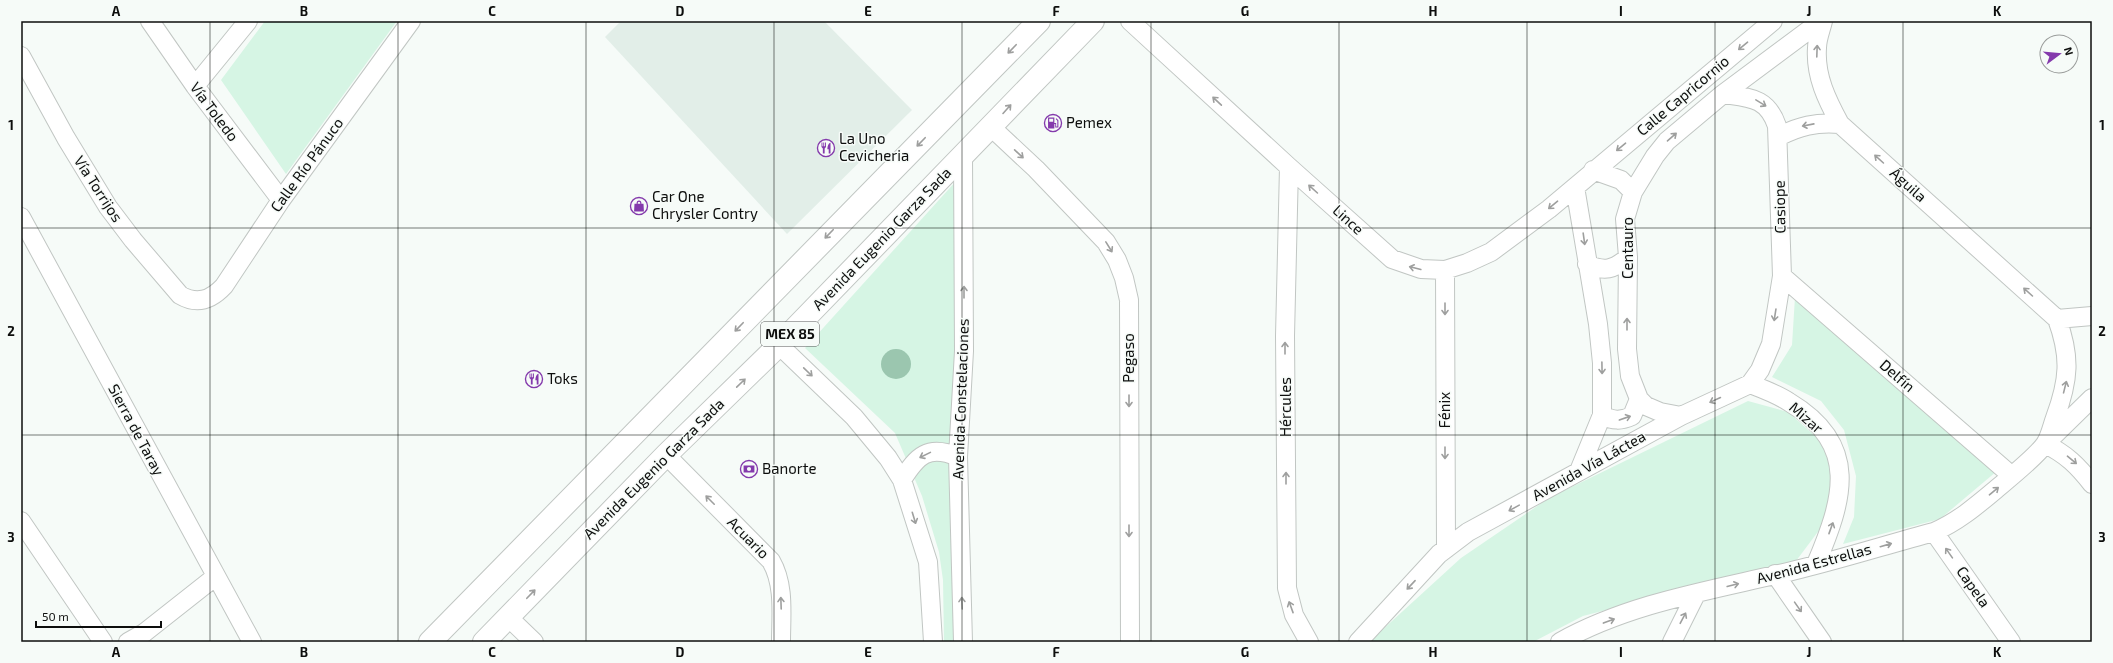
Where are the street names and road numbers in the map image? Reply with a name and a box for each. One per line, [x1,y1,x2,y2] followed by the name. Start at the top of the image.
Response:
[1633,51,1732,139] street label: Calle Capricornio
[187,78,243,144] street label: Vía Toledo
[266,114,346,215] street label: Calle Río Pánuco
[70,152,127,225] street label: Vía Torrijos
[808,163,954,313] street label: Avenida Eugenio Garza Sada
[1887,163,1931,205] street label: Águila
[1770,180,1788,234] street label: Casiope
[1329,201,1368,238] street label: Lince
[1618,217,1636,279] street label: Centauro
[948,318,972,480] street label: Avenida Constelaciones
[761,322,819,346] road number: MEX 85
[1119,333,1137,383] street label: Pegaso
[1876,355,1919,395] street label: Delfín
[1276,377,1294,437] street label: Hércules
[105,381,169,478] street label: Sierra de Taray
[1435,392,1453,428] street label: Fénix
[579,394,727,542] street label: Avenida Eugenio Garza Sada
[1786,398,1827,437] street label: Mizar
[1529,426,1648,504] street label: Avenida Vía Láctea
[724,513,773,562] street label: Acuario
[1754,539,1873,587] street label: Avenida Estrellas
[1953,562,1994,611] street label: Capela

